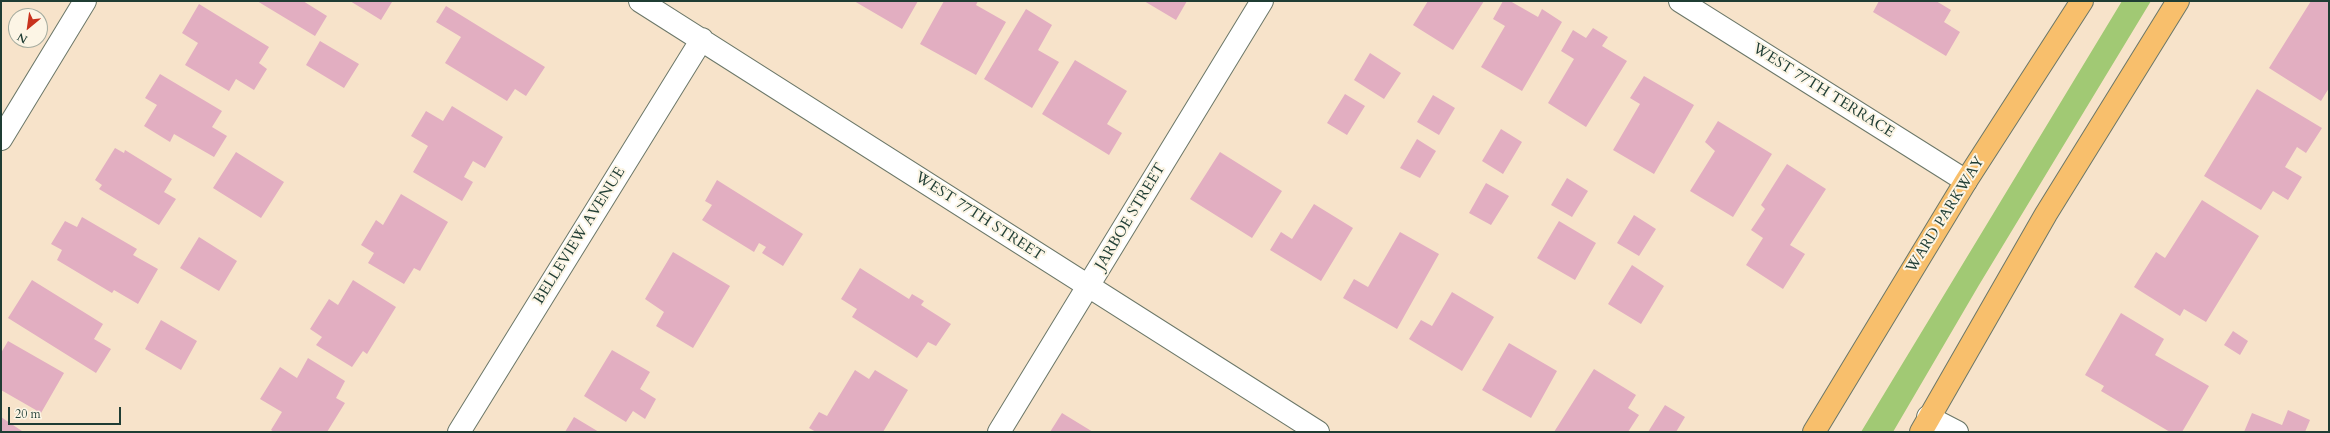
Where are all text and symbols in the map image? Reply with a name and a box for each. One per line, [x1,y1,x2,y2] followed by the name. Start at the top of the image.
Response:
[8,8,48,48] north arrow
[15,29,30,47] text: N
[1749,40,1897,142] street label: WEST 77TH TERRACE
[1903,154,1989,276] street label: WARD PARKWAY
[1092,161,1170,273] street label: JARBOE STREET
[530,164,630,308] street label: BELLEVIEW AVENUE
[911,169,1047,265] street label: WEST 77TH STREET
[10,399,123,425] scale bar
[15,406,41,422] text: 20 m

